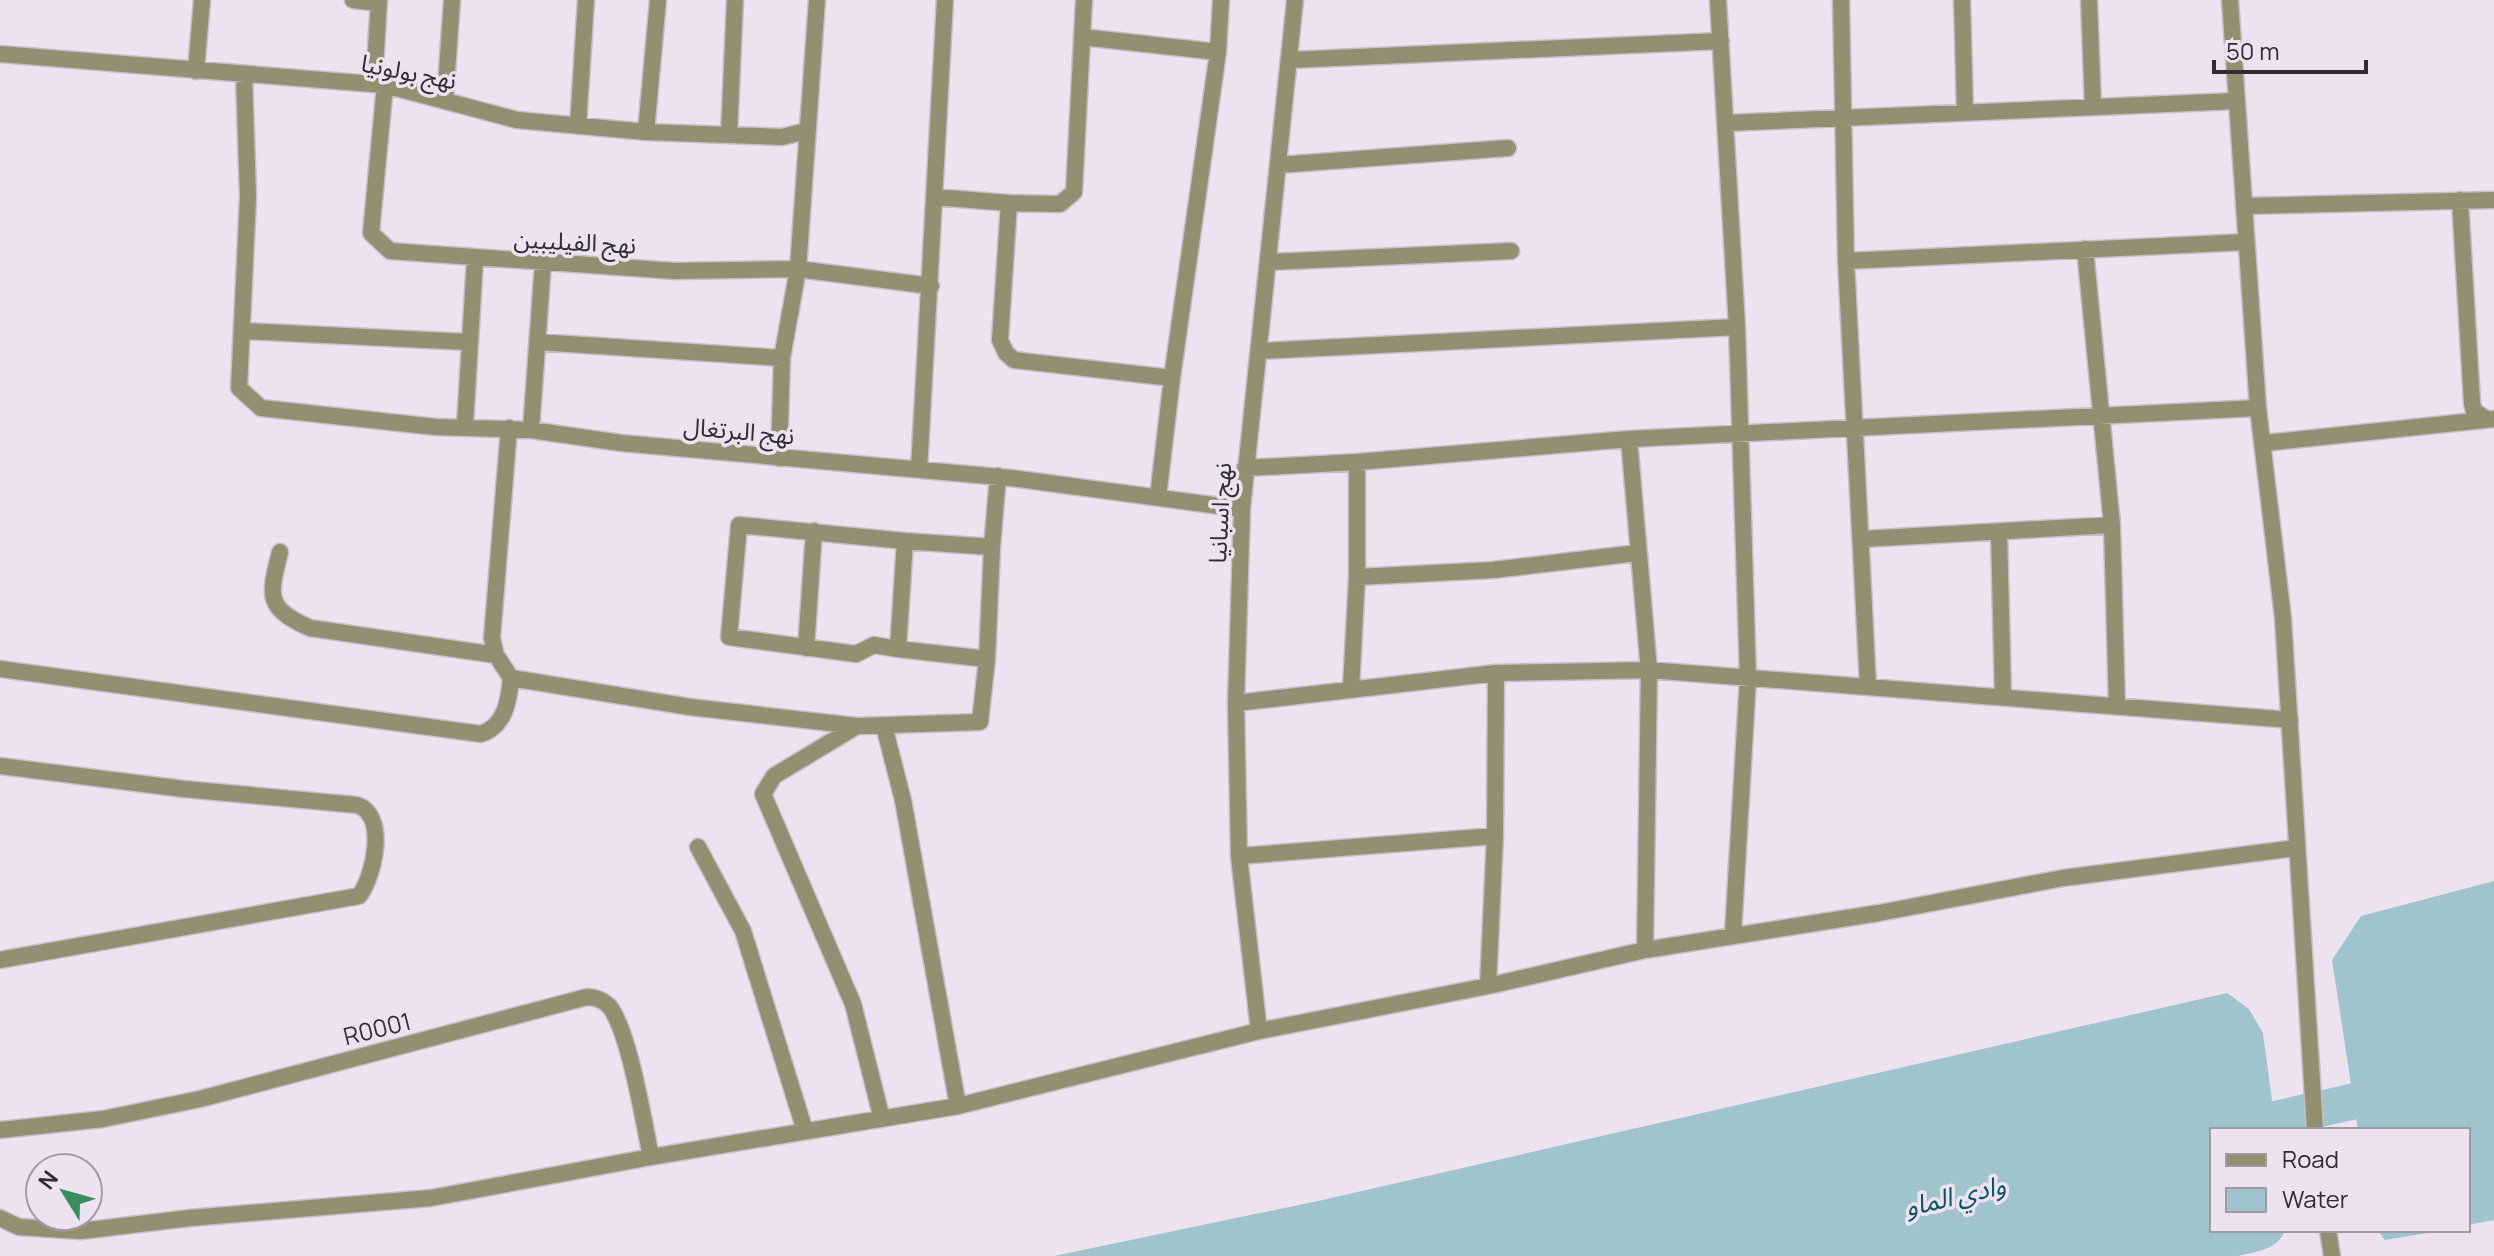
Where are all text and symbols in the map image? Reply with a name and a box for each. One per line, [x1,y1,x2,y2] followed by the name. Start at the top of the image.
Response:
[2214,24,2366,74] scale bar
[2226,34,2280,67] text: 50 m
[358,46,460,98] street label: نهج بولونيا
[513,221,637,263] street label: نهج الفيليبين
[682,409,796,453] street label: نهج البرتغال
[1200,462,1240,564] street label: نهج اسبانيا
[340,1004,414,1052] street label: R0001
[2210,1128,2470,1232] legend
[2282,1142,2339,1175] text: Road
[24,1152,104,1232] north arrow
[31,1165,65,1195] text: N
[1901,1166,2010,1227] water label: وادي الماو
[2282,1182,2349,1215] text: Water

